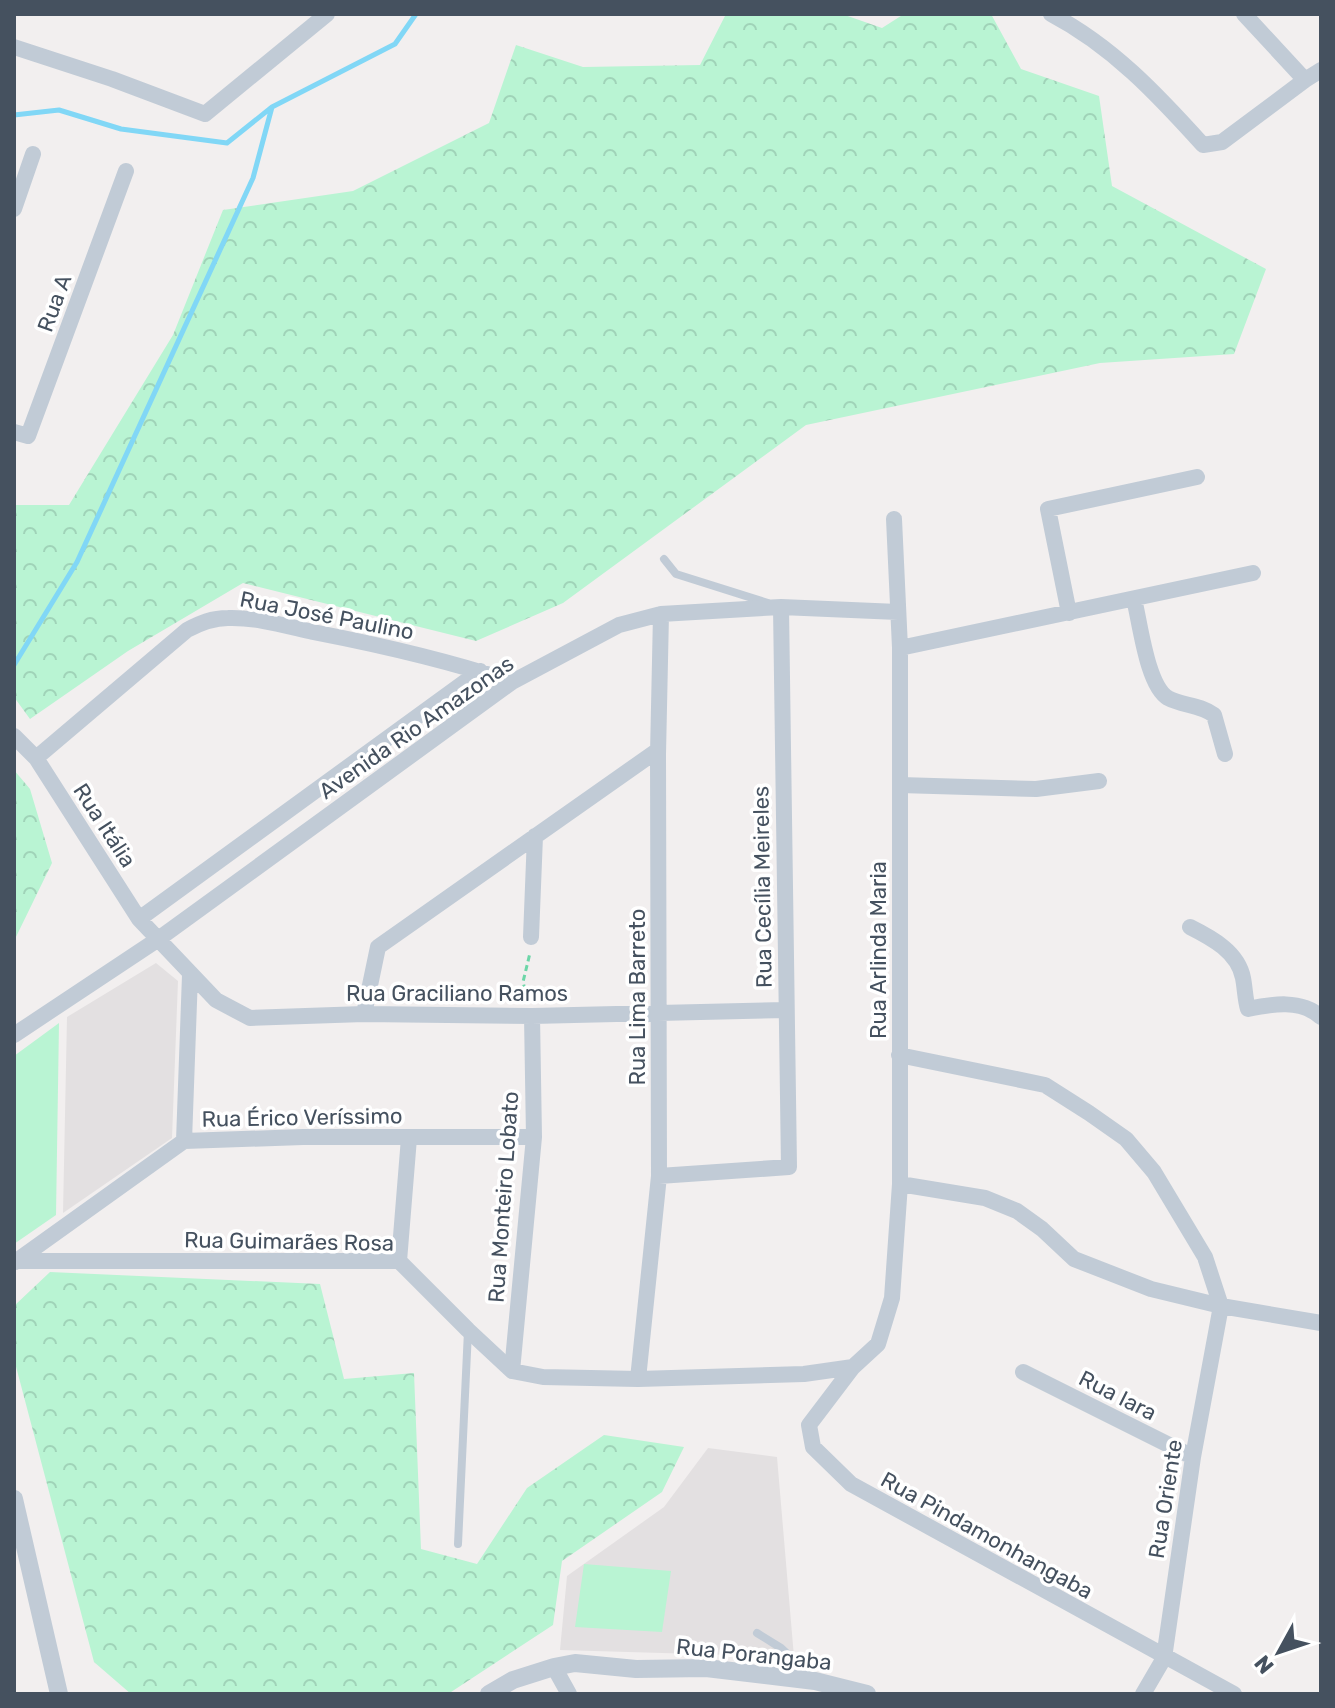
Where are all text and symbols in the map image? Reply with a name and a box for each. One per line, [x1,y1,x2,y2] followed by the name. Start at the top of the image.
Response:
[32,270,77,336] street label: Rua A
[238,585,416,646] street label: Rua José Paulino
[314,650,519,805] street label: Avenida Rio Amazonas
[67,778,142,872] street label: Rua Itália
[747,786,778,988] street label: Rua Cecília Meireles
[865,861,892,1039] street label: Rua Arlinda Maria
[624,909,651,1085] street label: Rua Lima Barreto
[346,980,568,1007] street label: Rua Graciliano Ramos
[483,1090,524,1304] street label: Rua Monteiro Lobato
[201,1102,403,1133] street label: Rua Érico Veríssimo
[184,1226,394,1257] street label: Rua Guimarães Rosa
[1074,1364,1161,1426] street label: Rua Iara
[1143,1438,1188,1561] street label: Rua Oriente
[876,1466,1097,1605] street label: Rua Pindamonhangaba
[1239,1612,1319,1692] north arrow
[675,1633,833,1676] street label: Rua Porangaba
[1249,1650,1279,1679] text: N

